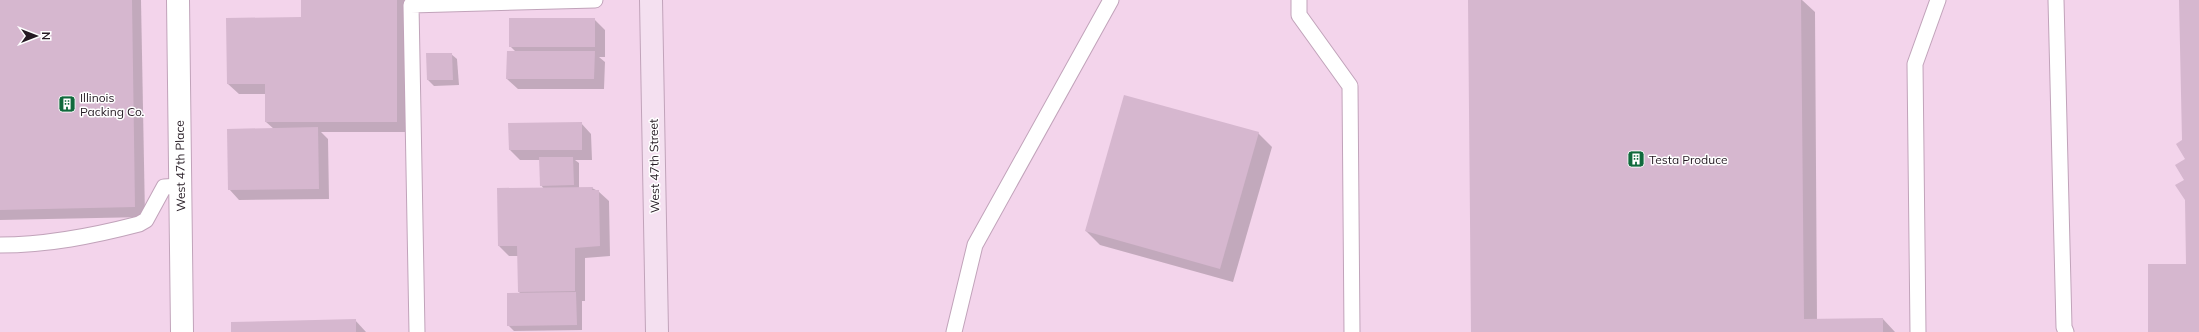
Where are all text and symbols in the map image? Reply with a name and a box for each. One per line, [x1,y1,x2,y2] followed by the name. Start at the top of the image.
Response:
[16,16,56,56] north arrow
[39,32,53,40] text: N
[80,90,144,119] place label: Illinois Packing Co.
[57,94,77,114] building icon: Illinois Packing Co.
[646,119,662,213] street label: West 47th Street
[172,120,188,212] street label: West 47th Place
[1626,149,1646,169] building icon: Testa Produce
[1649,152,1728,167] place label: Testa Produce

